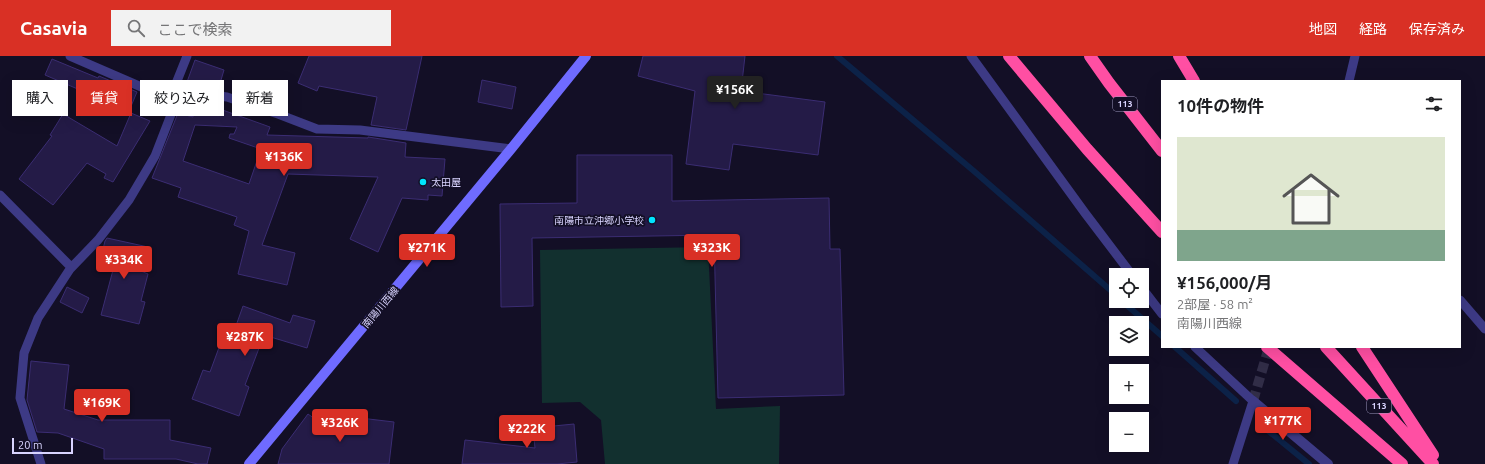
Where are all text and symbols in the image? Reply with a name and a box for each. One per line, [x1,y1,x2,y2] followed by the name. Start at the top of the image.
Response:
[111,10,391,46] search box
[20,17,87,39] text: Casavia
[125,17,147,39] icon: search
[157,21,232,38] text: ここで検索
[1309,21,1337,37] text: 地図
[1359,21,1387,37] text: 経路
[1409,21,1465,37] text: 保存済み
[707,76,763,110] pin: ¥156K
[12,80,68,116] chip: 購入
[76,80,132,116] chip: 賃貸
[140,80,224,116] chip: 絞り込み
[232,80,288,116] chip: 新着
[716,82,754,96] text: ¥156K
[1423,93,1445,115] icon: filters
[1177,96,1264,115] text: 10件の物件
[1113,97,1137,111] road number: 113
[256,143,312,177] pin: ¥136K
[265,149,303,163] text: ¥136K
[1275,163,1347,235] icon: home
[418,177,428,187] marker: 太田屋
[431,177,461,188] place label: 太田屋
[554,215,644,226] place label: 南陽市立沖郷小学校
[647,215,657,225] marker: 南陽市立沖郷小学校
[399,234,455,268] pin: ¥271K
[684,234,740,268] pin: ¥323K
[408,240,446,254] text: ¥271K
[693,240,731,254] text: ¥323K
[96,246,152,280] pin: ¥334K
[105,252,143,266] text: ¥334K
[1109,268,1149,452] map controls
[1109,268,1149,308] button: locate
[1177,273,1272,292] text: ¥156,000/月
[360,285,401,330] street label: 南陽川西線
[1177,297,1253,311] text: 2部屋 · 58 m²
[1109,316,1149,356] button: layers
[1177,316,1242,330] text: 南陽川西線
[217,323,273,357] pin: ¥287K
[226,329,264,343] text: ¥287K
[1109,364,1149,404] button: +
[74,389,130,423] pin: ¥169K
[83,395,121,409] text: ¥169K
[1367,399,1391,413] road number: 113
[1255,407,1311,441] pin: ¥177K
[312,409,368,443] pin: ¥326K
[1109,412,1149,452] button: −
[1264,413,1302,427] text: ¥177K
[321,415,359,429] text: ¥326K
[499,415,555,449] pin: ¥222K
[508,421,546,435] text: ¥222K
[12,436,73,455] scale bar
[18,439,42,451] text: 20 m

